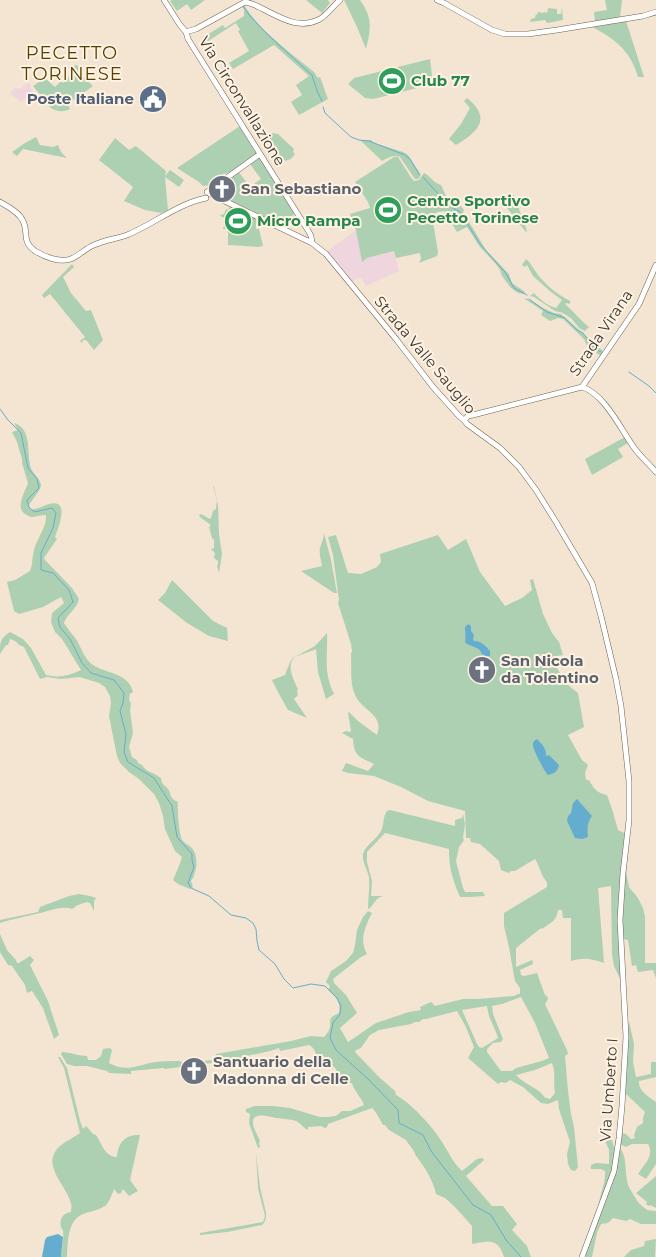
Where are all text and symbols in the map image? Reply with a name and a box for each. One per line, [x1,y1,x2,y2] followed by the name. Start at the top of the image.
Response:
[195,32,290,169] street label: Via Circonvallazione
[21,42,123,85] district label: PECETTO TORINESE
[377,66,407,96] sports icon: Club 77
[411,71,470,90] place label: Club 77
[138,84,168,114] public building icon: Poste Italiane
[27,89,134,108] place label: Poste Italiane
[207,174,237,204] church icon: San Sebastiano
[241,179,362,198] place label: San Sebastiano
[407,191,539,227] place label: Centro Sportivo Pecetto Torinese
[373,195,403,225] sports icon: Centro Sportivo Pecetto Torinese
[223,206,253,236] sports icon: Micro Rampa
[257,211,361,230] place label: Micro Rampa
[565,286,636,379] street label: Strada Virana
[371,292,480,417] street label: Strada Valle Sauglio
[501,651,599,687] place label: San Nicola da Tolentino
[467,655,497,685] church icon: San Nicola da Tolentino
[595,1037,622,1142] street label: Via Umberto I
[213,1052,349,1088] place label: Santuario della Madonna di Celle
[179,1056,209,1086] church icon: Santuario della Madonna di Celle

